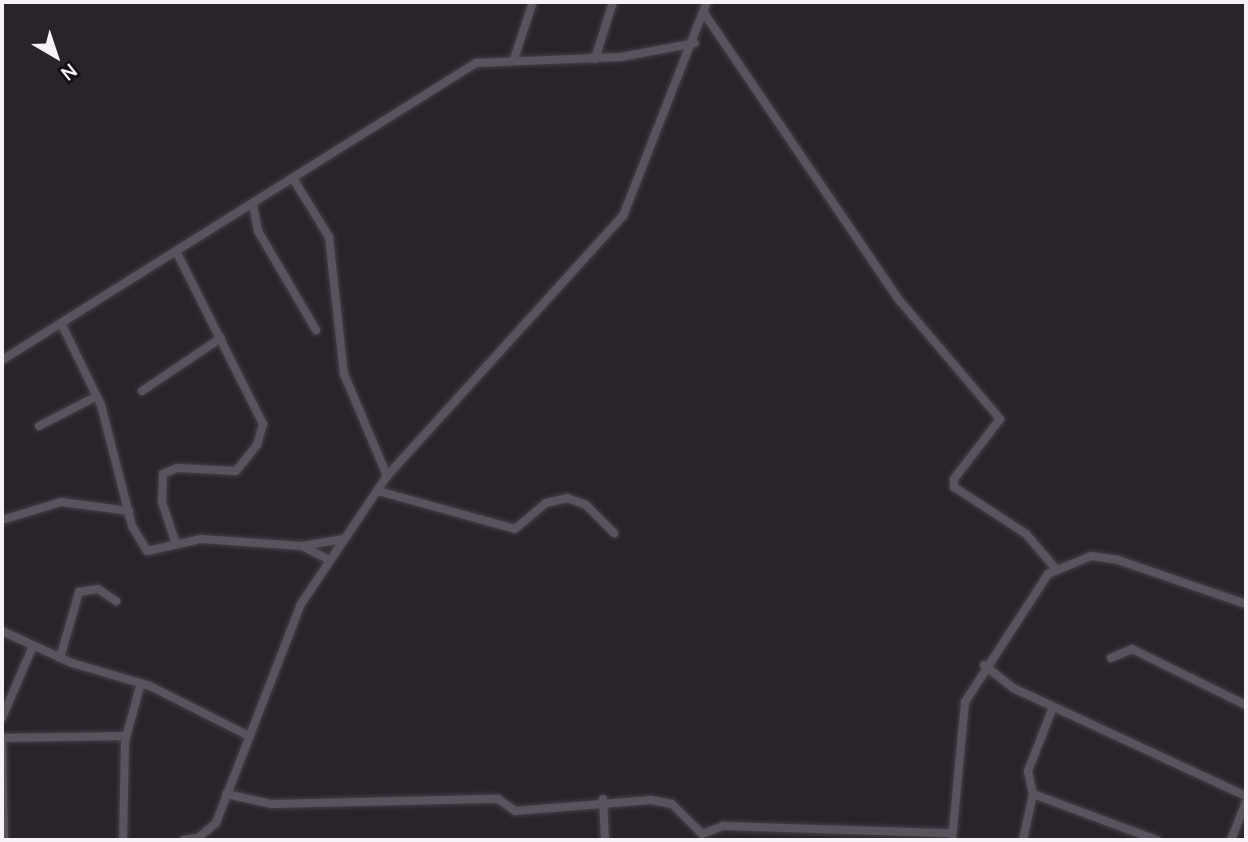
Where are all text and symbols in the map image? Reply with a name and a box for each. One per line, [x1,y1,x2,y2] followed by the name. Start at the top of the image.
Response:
[21,21,91,91] north arrow
[56,58,83,87] text: N

